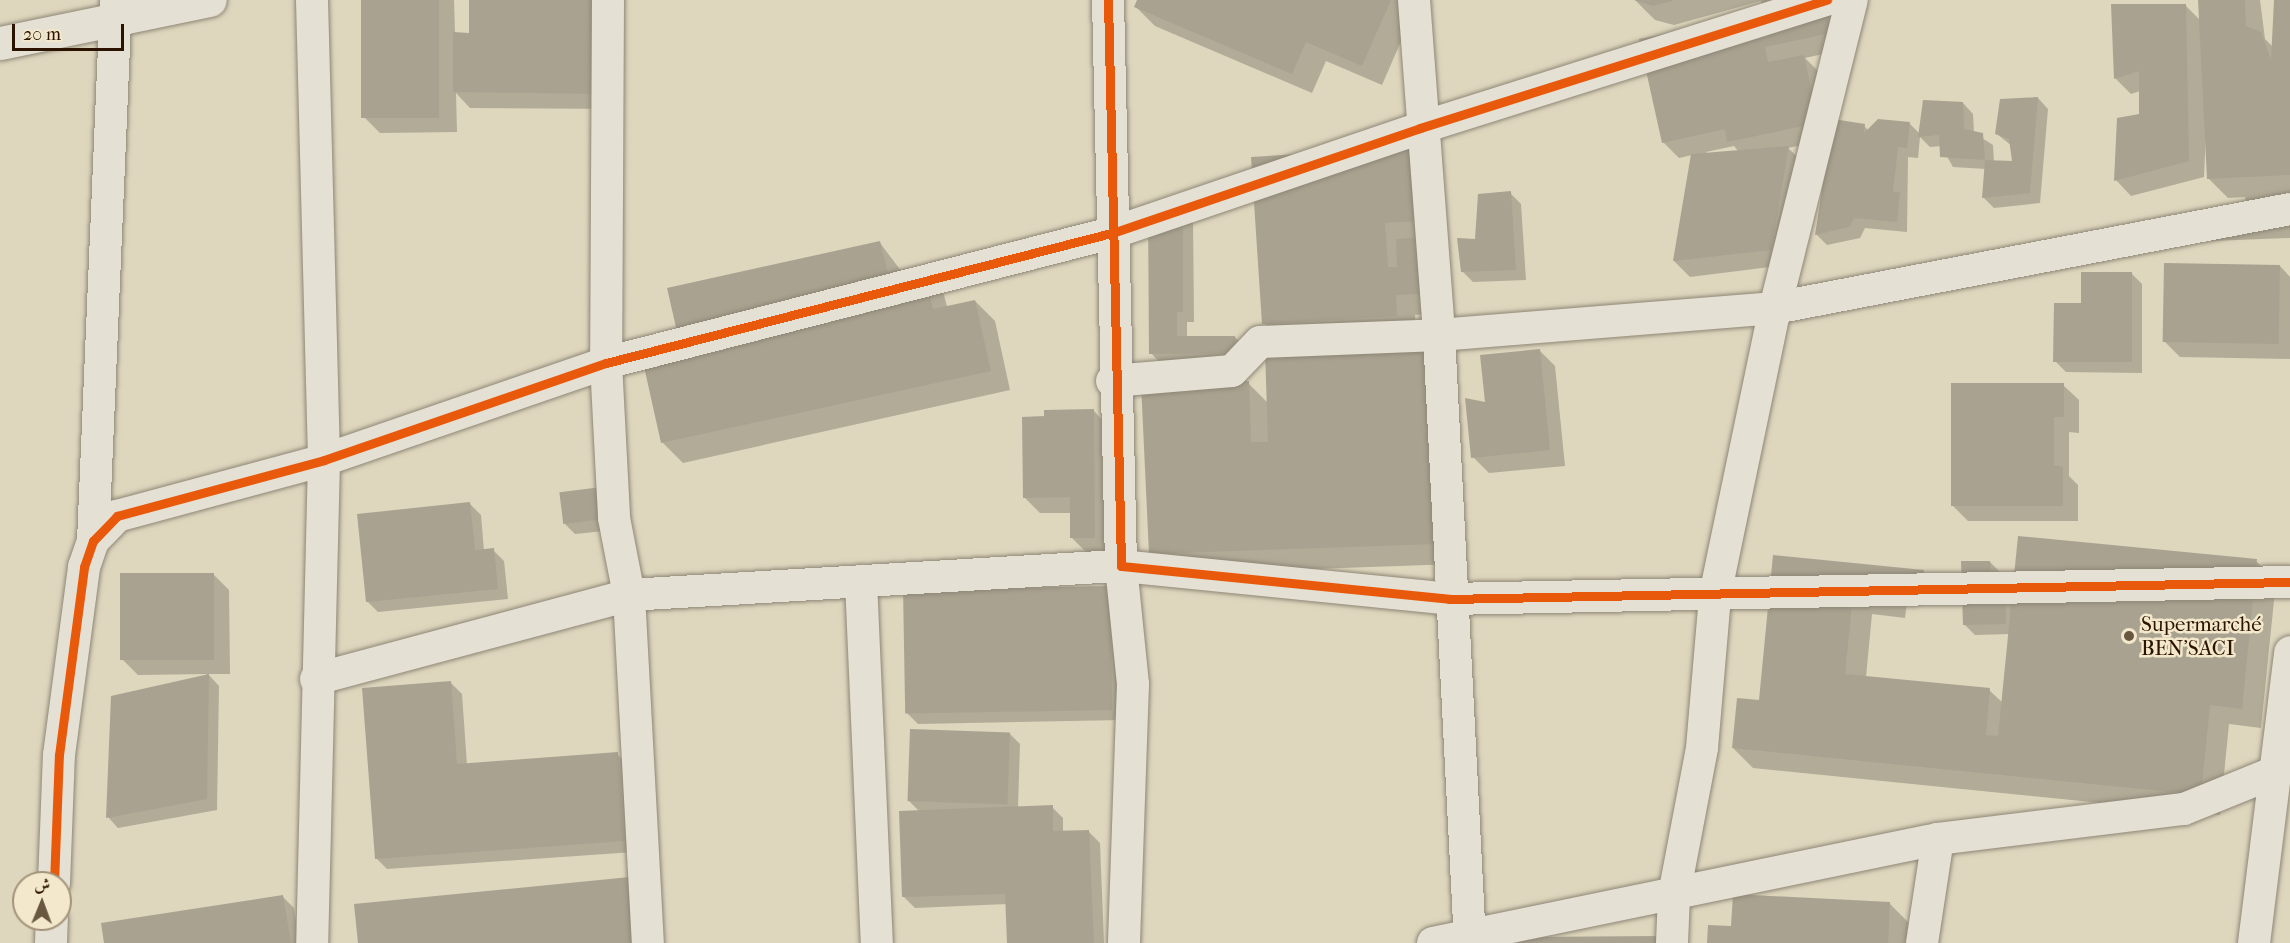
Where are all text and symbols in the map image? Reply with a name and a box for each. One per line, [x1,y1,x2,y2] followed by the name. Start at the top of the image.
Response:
[15,12,128,50] scale bar
[23,24,61,45] text: 20 m
[2141,611,2262,661] place label: Supermarché BEN'SACI
[2122,629,2136,643] marker: Supermarché BEN'SACI
[12,871,72,931] north arrow
[34,875,50,894] text: ش

